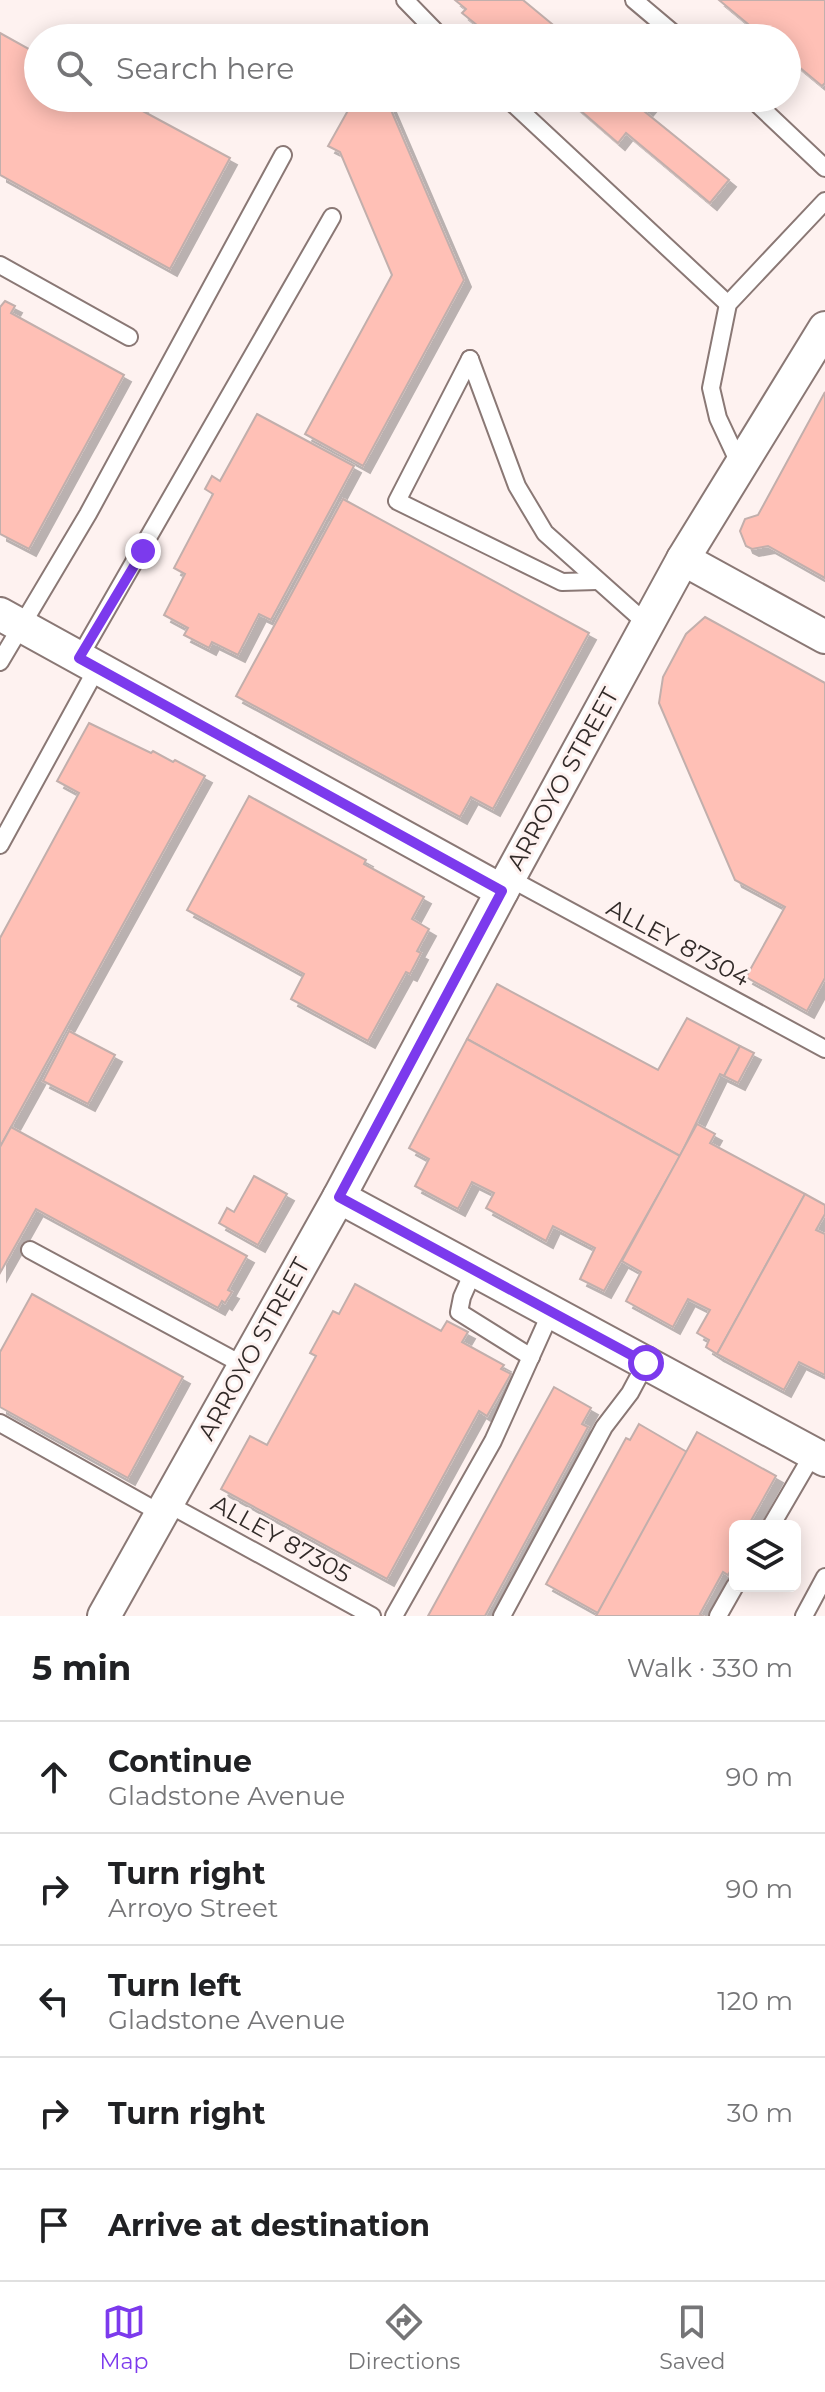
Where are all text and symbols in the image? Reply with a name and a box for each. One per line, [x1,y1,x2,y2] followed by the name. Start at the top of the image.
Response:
[24,24,801,112] search box
[52,46,96,90] icon: search
[116,50,294,87] text: Search here
[125,533,161,569] route end
[500,682,625,875] street label: ARROYO STREET
[602,893,755,992] street label: ALLEY 87304
[191,1252,316,1445] street label: ARROYO STREET
[628,1345,664,1381] route start
[206,1488,356,1589] street label: ALLEY 87305
[729,1520,801,1592] map controls
[729,1520,801,1592] button: layers
[32,1647,131,1689] text: 5 min
[627,1652,793,1684] text: Walk · 330 m
[108,1743,252,1780] text: Continue
[32,1755,76,1799] icon: ahead
[726,1761,793,1793] text: 90 m
[108,1780,345,1812] text: Gladstone Avenue
[108,1855,265,1892] text: Turn right
[32,1867,76,1911] icon: right
[726,1873,793,1905] text: 90 m
[108,1892,278,1924] text: Arroyo Street
[108,1967,241,2004] text: Turn left
[32,1979,76,2023] icon: left
[717,1985,793,2017] text: 120 m
[108,2004,345,2036] text: Gladstone Avenue
[32,2091,76,2135] icon: right
[108,2095,265,2132] text: Turn right
[727,2097,793,2129] text: 30 m
[32,2203,76,2247] icon: arrive
[108,2207,430,2244] text: Arrive at destination
[100,2300,148,2375] tab: Map
[348,2300,460,2375] tab: Directions
[659,2300,725,2375] tab: Saved

